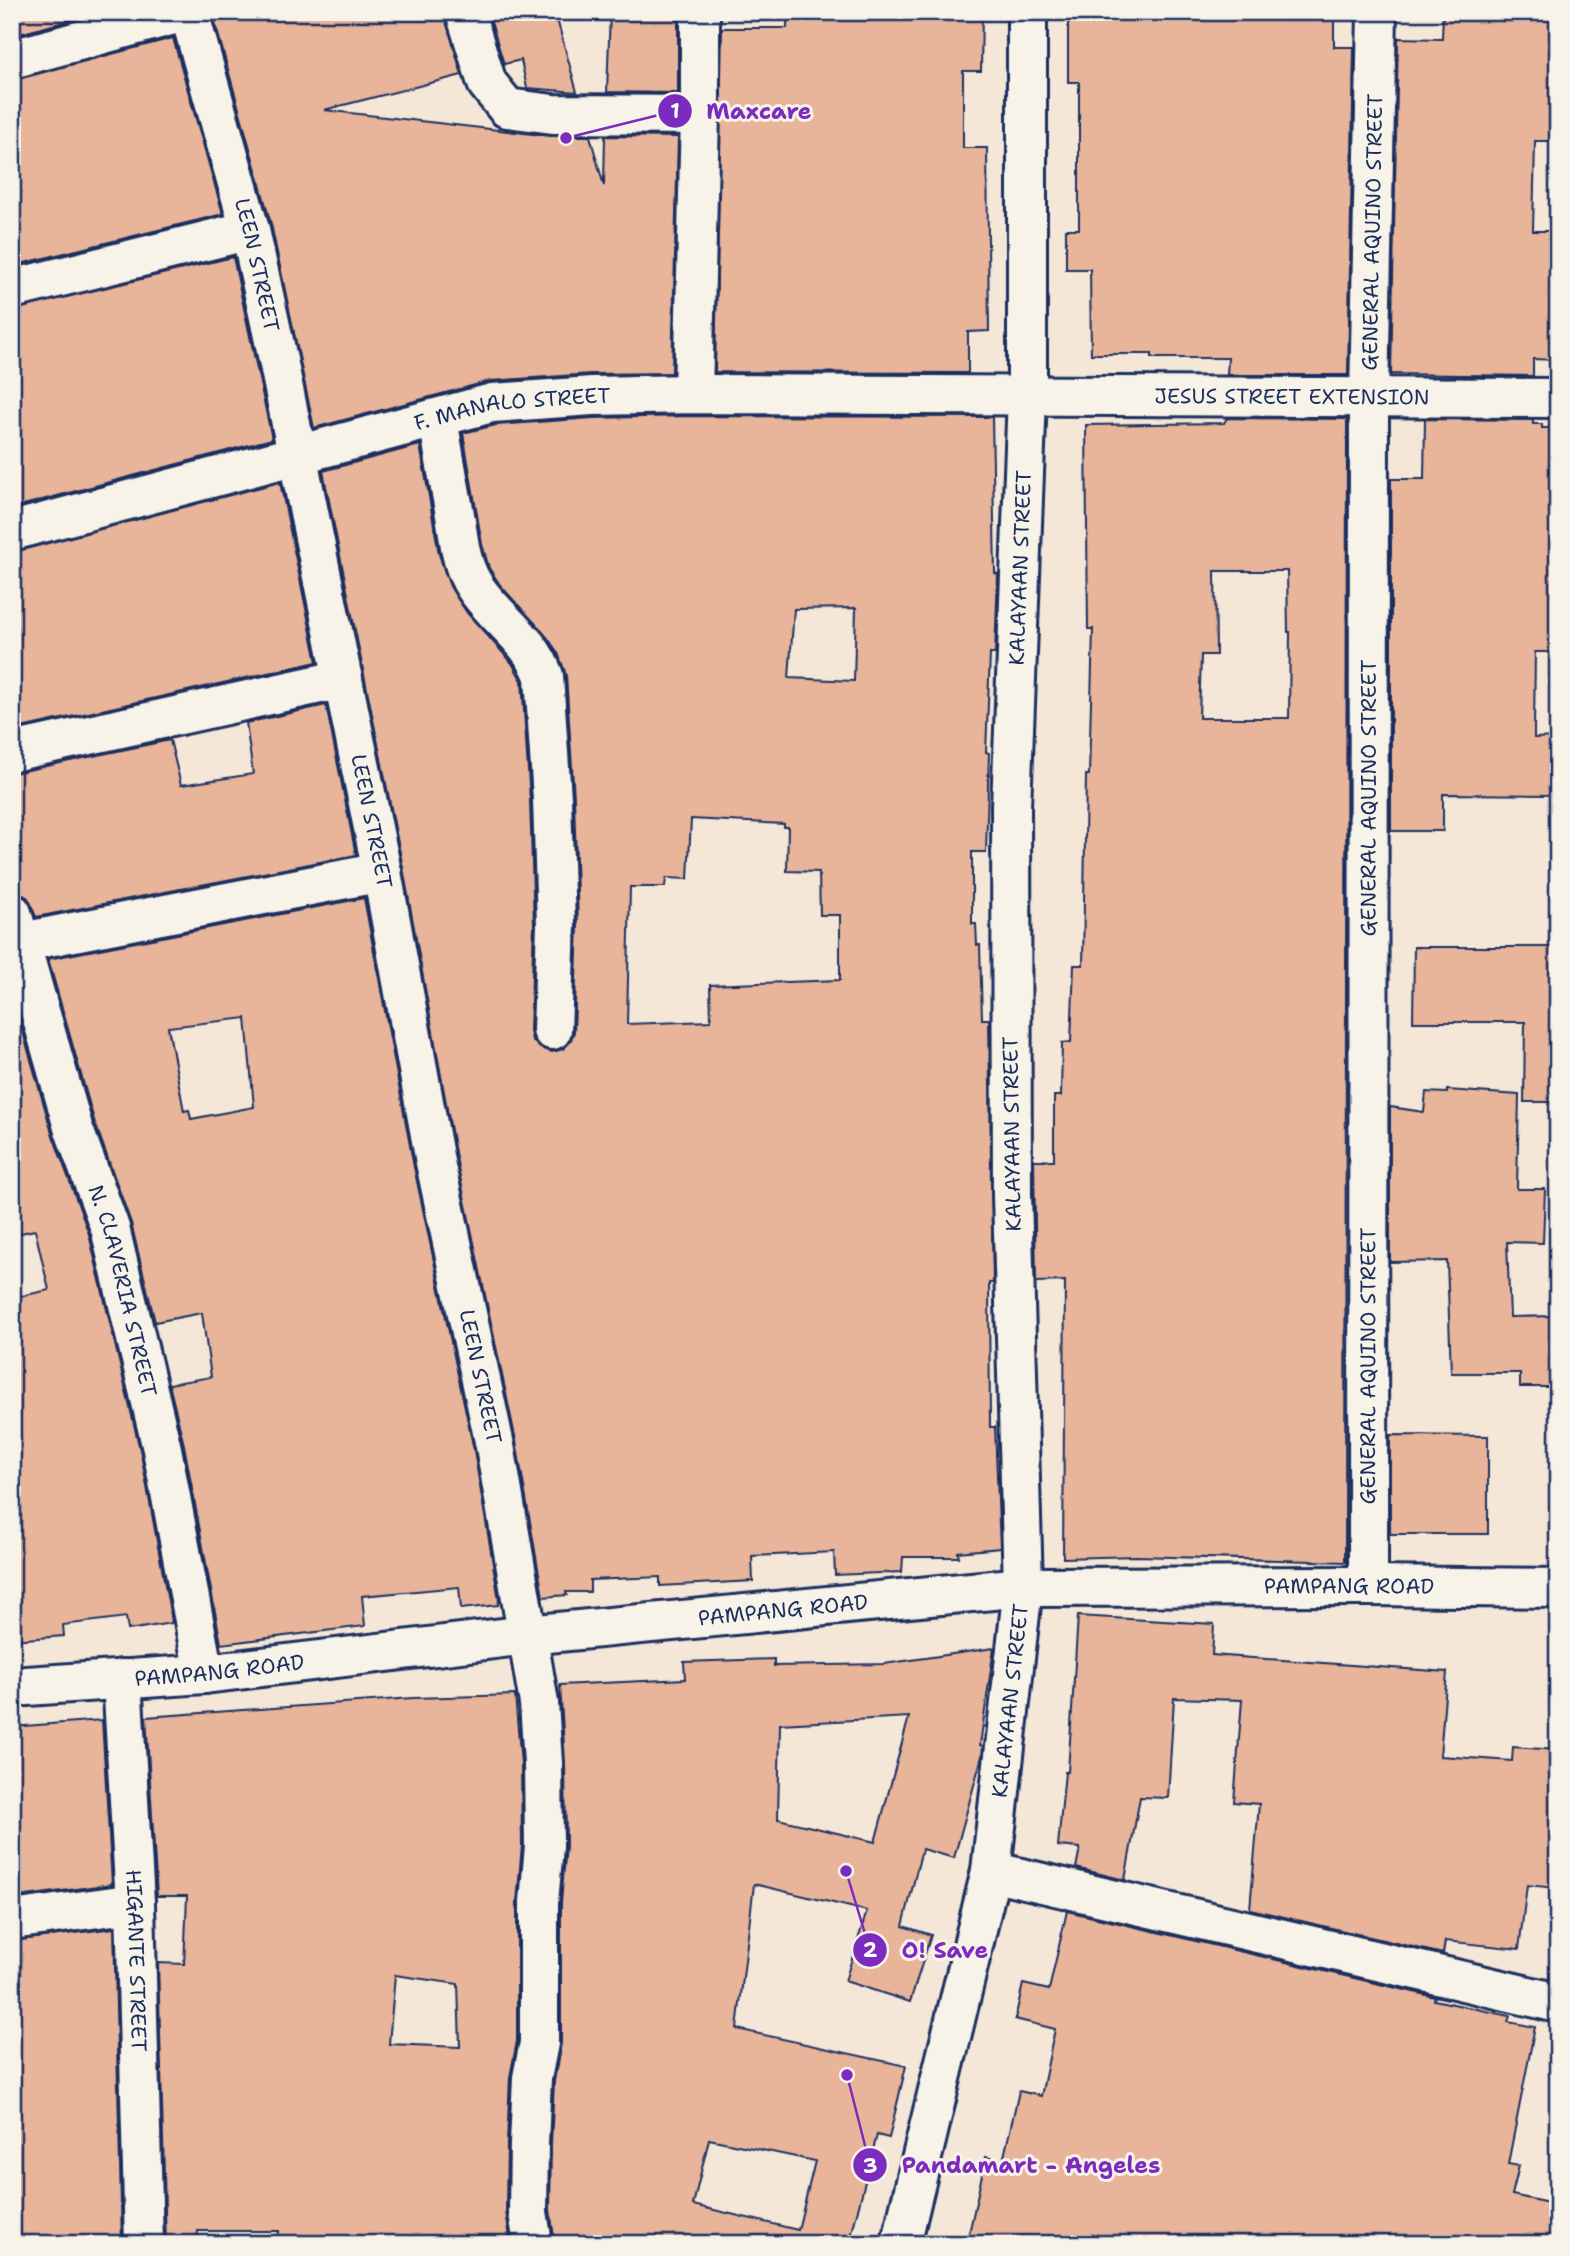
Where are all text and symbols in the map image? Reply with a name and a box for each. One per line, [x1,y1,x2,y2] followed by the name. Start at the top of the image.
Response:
[657,89,825,133] callout: Maxcare
[1356,93,1389,371] street label: GENERAL AQUINO STREET
[706,96,812,126] text: Maxcare
[670,97,680,125] text: 1
[228,195,286,334] street label: LEEN STREET
[411,382,611,437] street label: F. MANALO STREET
[1154,382,1430,411] street label: JESUS STREET EXTENSION
[1003,470,1038,666] street label: KALAYAAN STREET
[1355,659,1383,936] street label: GENERAL AQUINO STREET
[344,752,399,891] street label: LEEN STREET
[996,1036,1028,1232] street label: KALAYAAN STREET
[81,1181,163,1399] street label: N. CLAVERIA STREET
[1354,1227,1382,1504] street label: GENERAL AQUINO STREET
[453,1307,508,1446] street label: LEEN STREET
[1264,1572,1434,1601] street label: PAMPANG ROAD
[697,1588,869,1632] street label: PAMPANG ROAD
[985,1602,1035,1799] street label: KALAYAAN STREET
[134,1648,306,1693] street label: PAMPANG ROAD
[119,1869,153,2052] street label: HIGANTE STREET
[852,1928,1002,1972] callout: O! Save
[902,1935,988,1965] text: O! Save
[863,1936,878,1964] text: 2
[853,2143,1175,2187] callout: Pandamart - Angeles
[902,2150,1160,2180] text: Pandamart - Angeles
[863,2152,877,2180] text: 3

